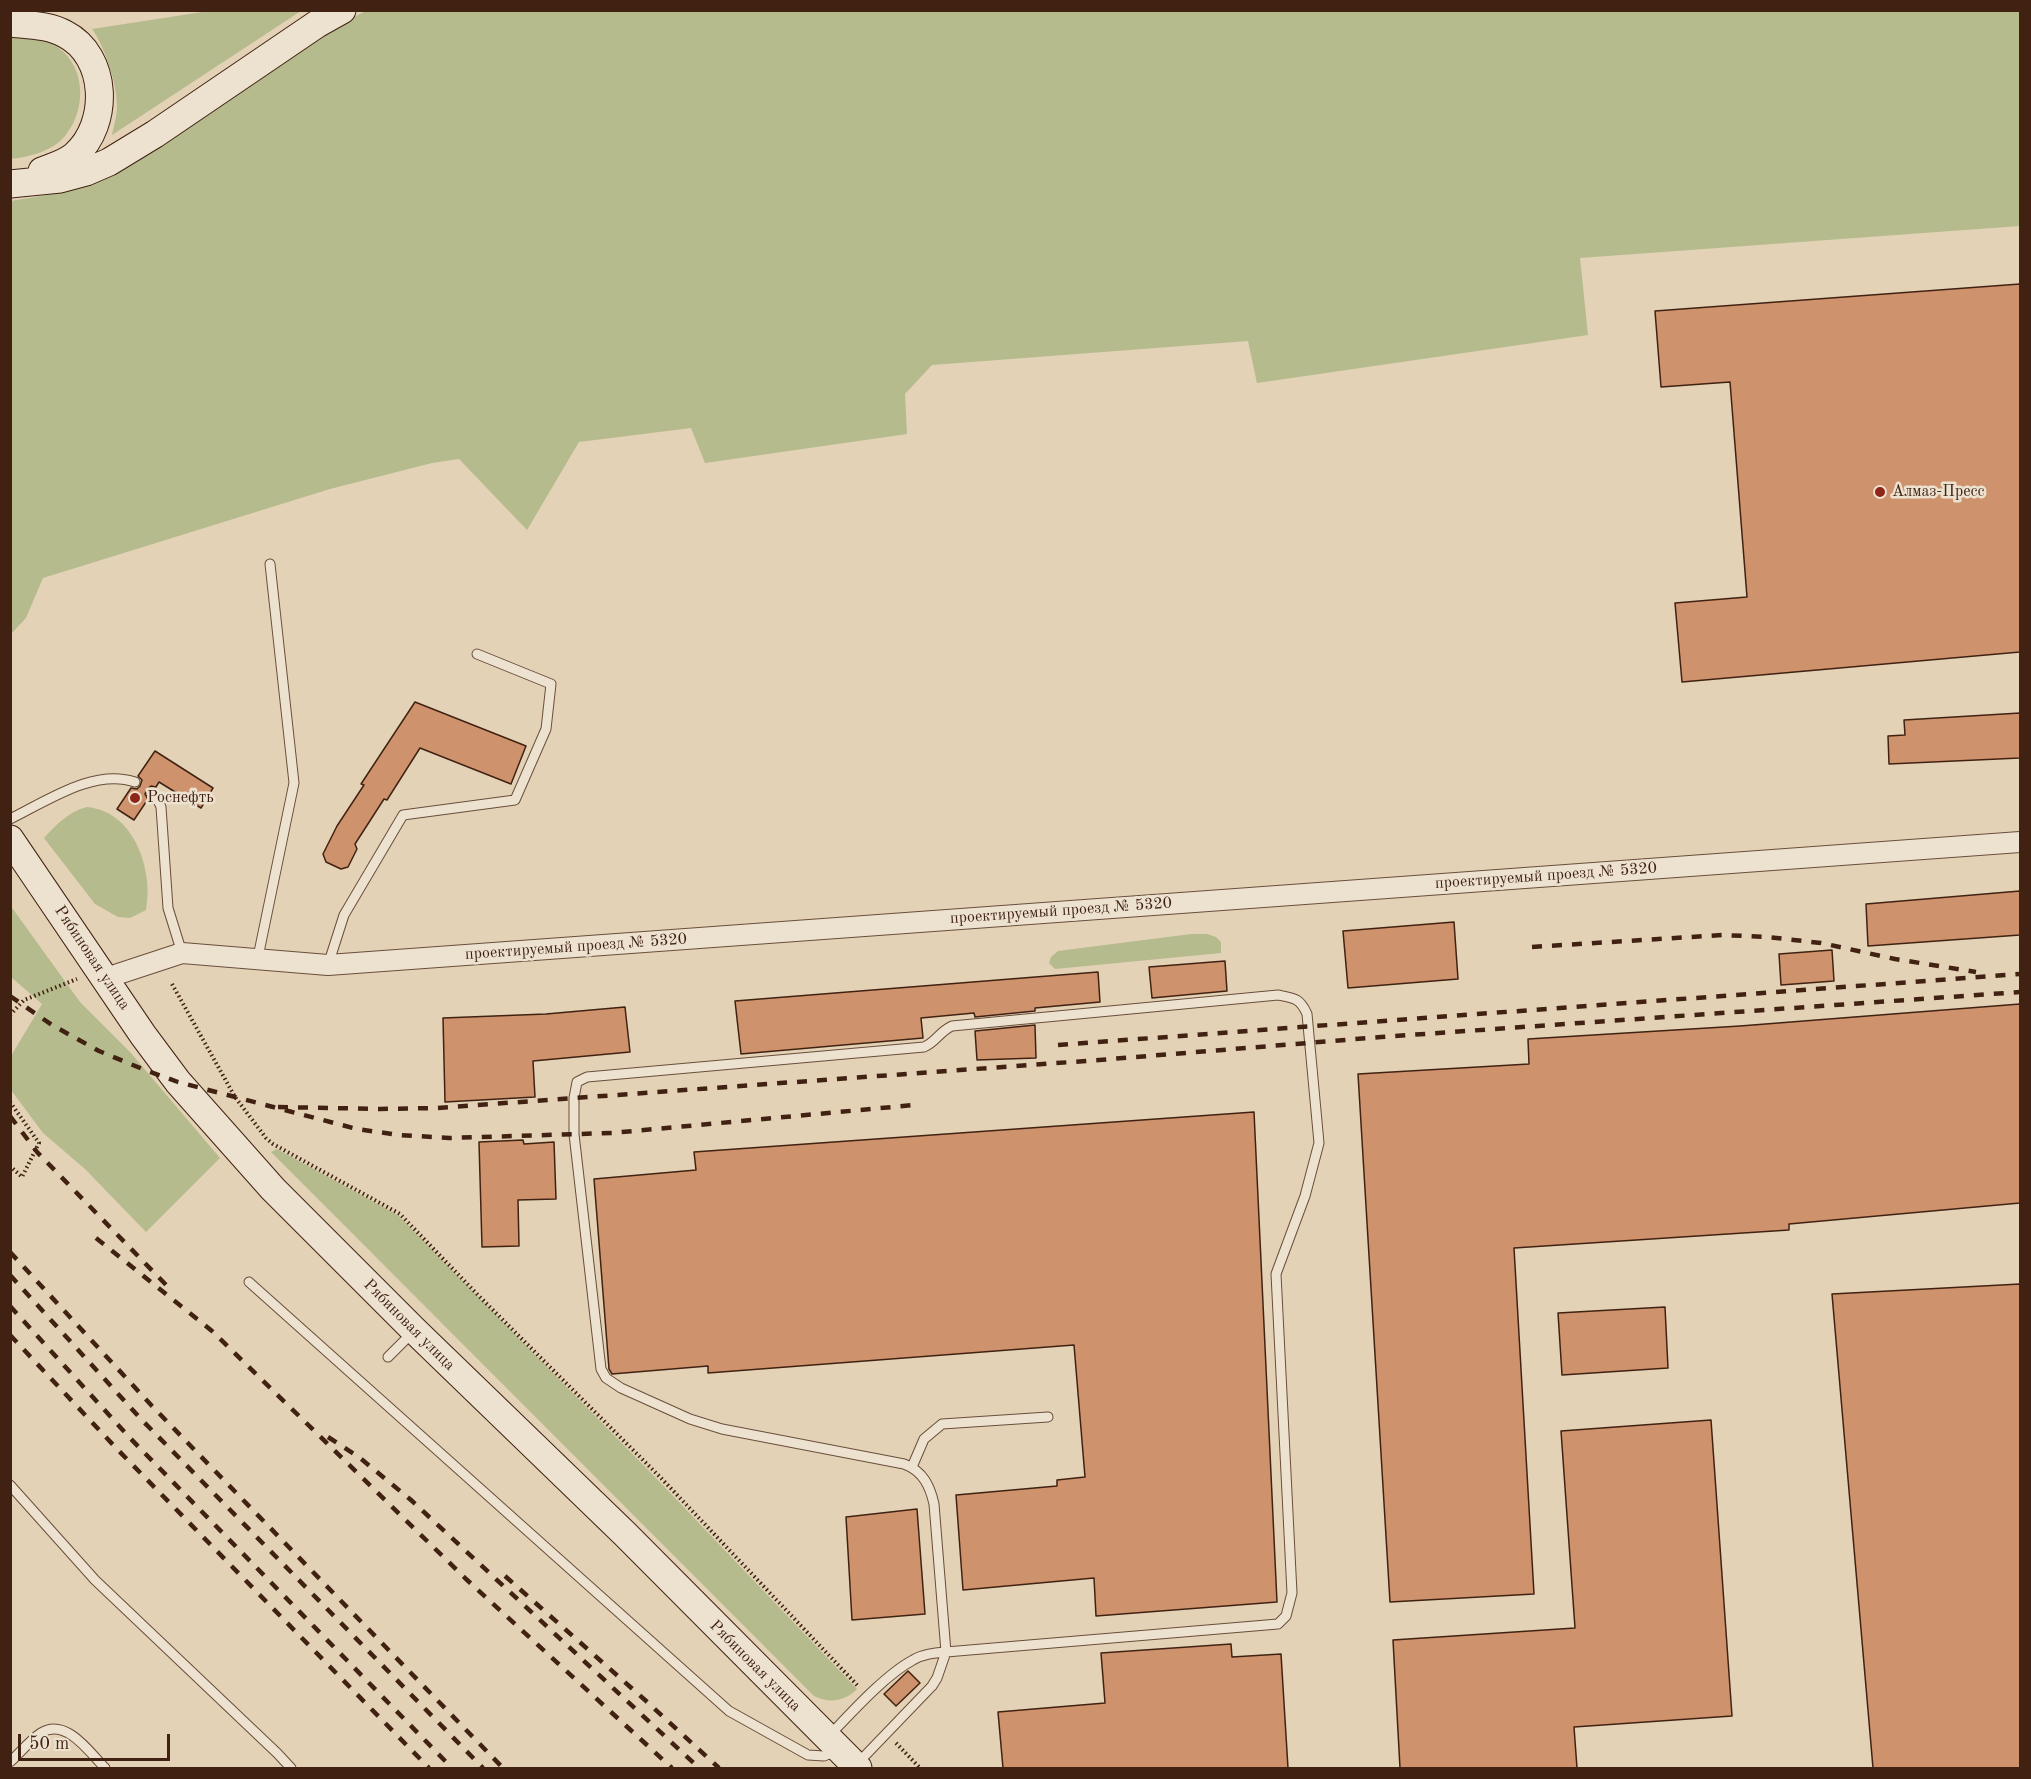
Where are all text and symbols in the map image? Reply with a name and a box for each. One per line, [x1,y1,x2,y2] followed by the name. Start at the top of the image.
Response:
[1892,482,1984,502] place label: Алмаз-Пресс
[1873,485,1887,499] marker: Алмаз-Пресс
[147,788,214,808] place label: Роснефть
[128,791,142,805] marker: Роснефть
[1434,859,1658,893] street label: проектируемый проезд № 5320
[949,894,1173,928] street label: проектируемый проезд № 5320
[50,902,134,1014] street label: Рябиновая улица
[464,930,688,964] street label: проектируемый проезд № 5320
[359,1275,459,1375] street label: Рябиновая улица
[705,1616,805,1716] street label: Рябиновая улица
[21,1722,172,1760] scale bar
[29,1735,69,1753] text: 50 m

